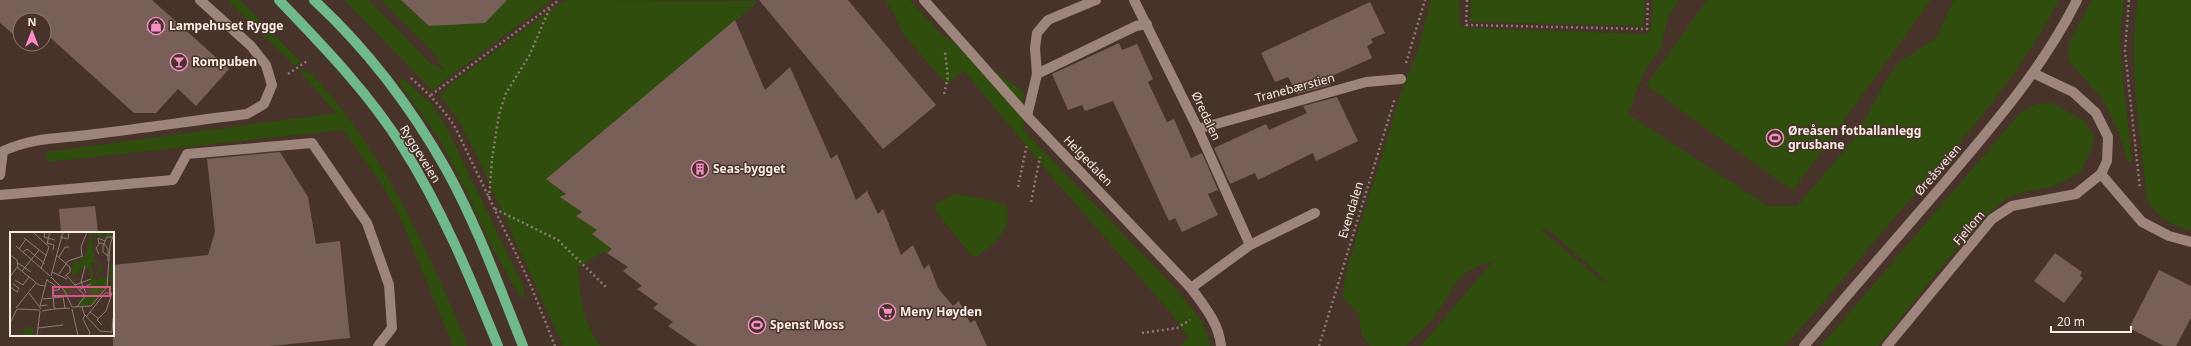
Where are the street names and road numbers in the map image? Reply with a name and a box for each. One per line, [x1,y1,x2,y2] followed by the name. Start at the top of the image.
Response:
[1253,69,1337,106] street label: Tranebærstien
[1188,89,1225,143] street label: Øredalen
[396,122,445,186] street label: Ryggeveien
[1060,132,1117,190] street label: Helgedalen
[1910,140,1965,199] street label: Øreåsveien
[1334,179,1367,240] street label: Evendalen
[1949,207,1988,249] street label: Fjellom

